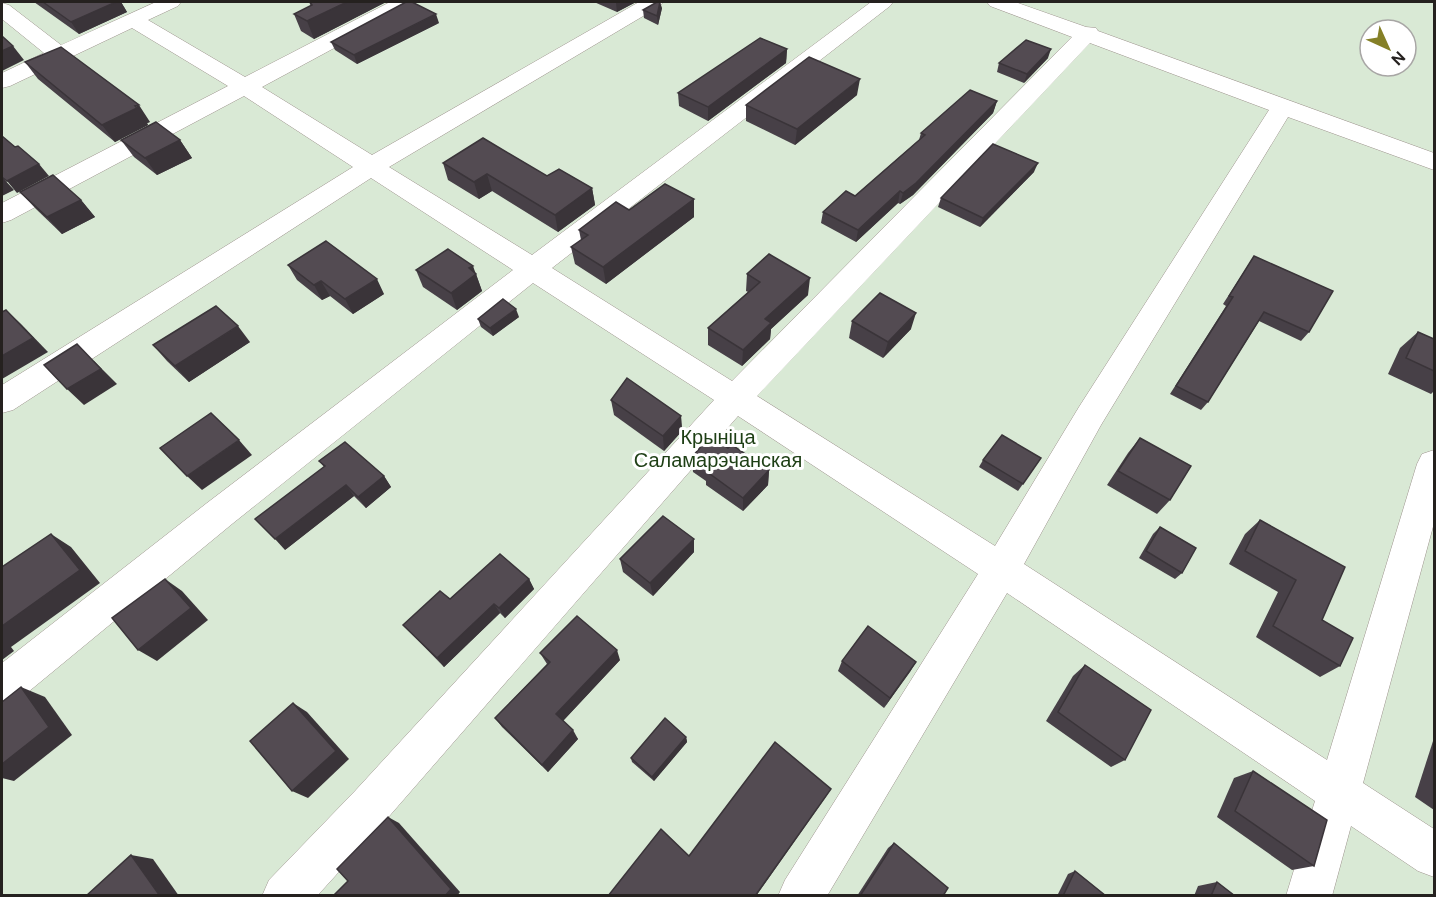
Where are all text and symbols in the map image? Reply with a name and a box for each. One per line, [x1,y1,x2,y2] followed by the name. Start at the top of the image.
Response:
[1358,18,1418,78] north arrow
[1387,47,1410,70] text: N
[634,424,802,473] park label: Крыніца Саламарэчанская

